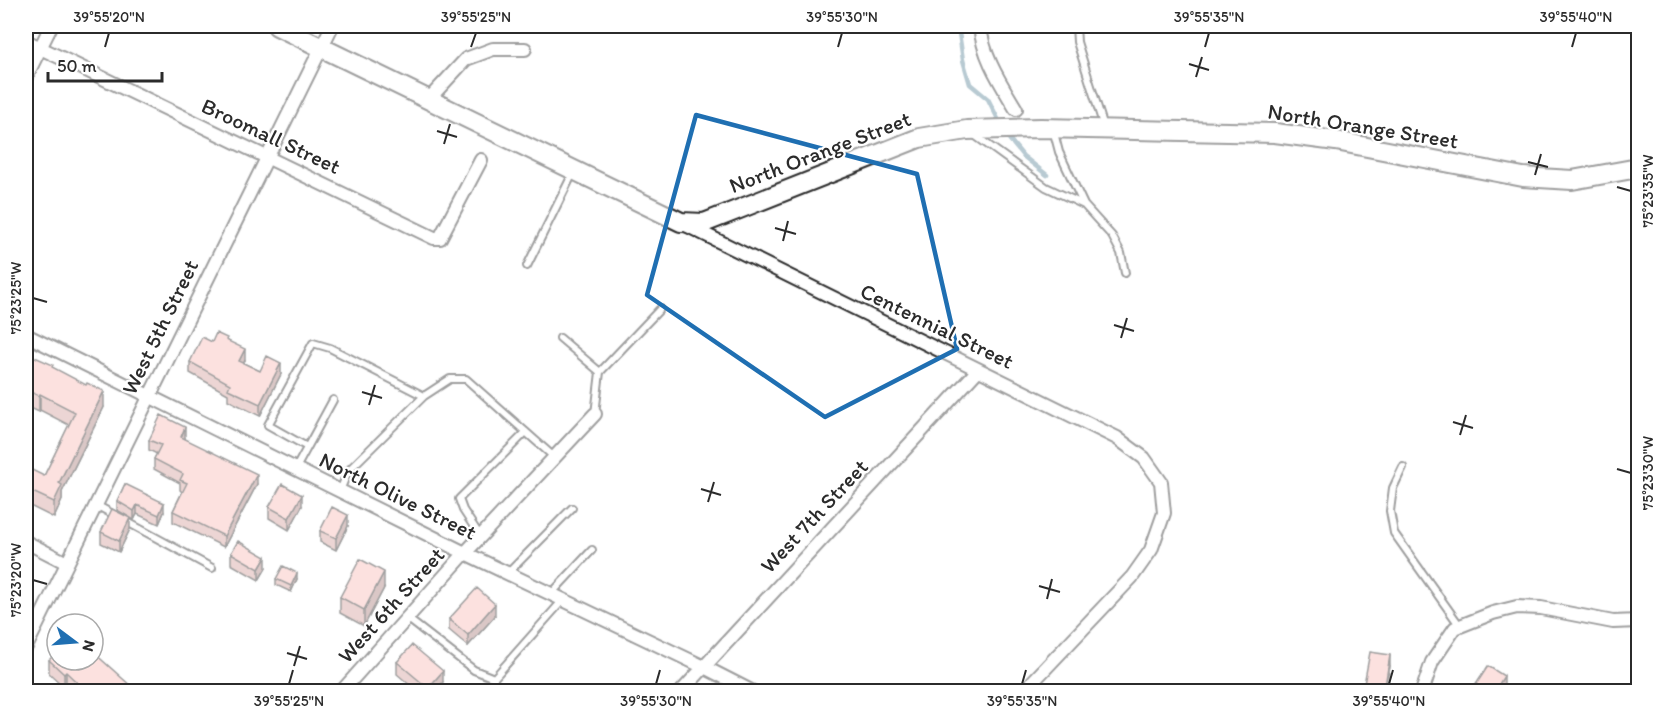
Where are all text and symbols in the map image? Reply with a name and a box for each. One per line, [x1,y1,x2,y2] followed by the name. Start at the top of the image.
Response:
[73,8,145,26] text: 39°55'20"N
[441,8,511,26] text: 39°55'25"N
[806,8,878,26] text: 39°55'30"N
[1174,8,1244,26] text: 39°55'35"N
[1540,8,1612,26] text: 39°55'40"N
[48,45,162,83] scale bar
[57,55,97,77] text: 50 m
[197,92,345,180] street label: Broomall Street
[1266,98,1460,154] street label: North Orange Street
[725,105,915,199] street label: North Orange Street
[1639,154,1657,227] text: 75°23'35"W
[116,255,204,399] street label: West 5th Street
[7,262,25,334] text: 75°23'25"W
[856,277,1018,375] street label: Centennial Street
[1639,436,1657,510] text: 75°23'30"W
[315,446,481,546] street label: North Olive Street
[754,453,874,579] street label: West 7th Street
[332,541,450,669] street label: West 6th Street
[7,543,25,617] text: 75°23'20"W
[45,612,105,672] north arrow
[78,638,100,654] text: N
[254,692,324,710] text: 39°55'25"N
[620,692,692,710] text: 39°55'30"N
[987,692,1057,710] text: 39°55'35"N
[1353,692,1425,710] text: 39°55'40"N

